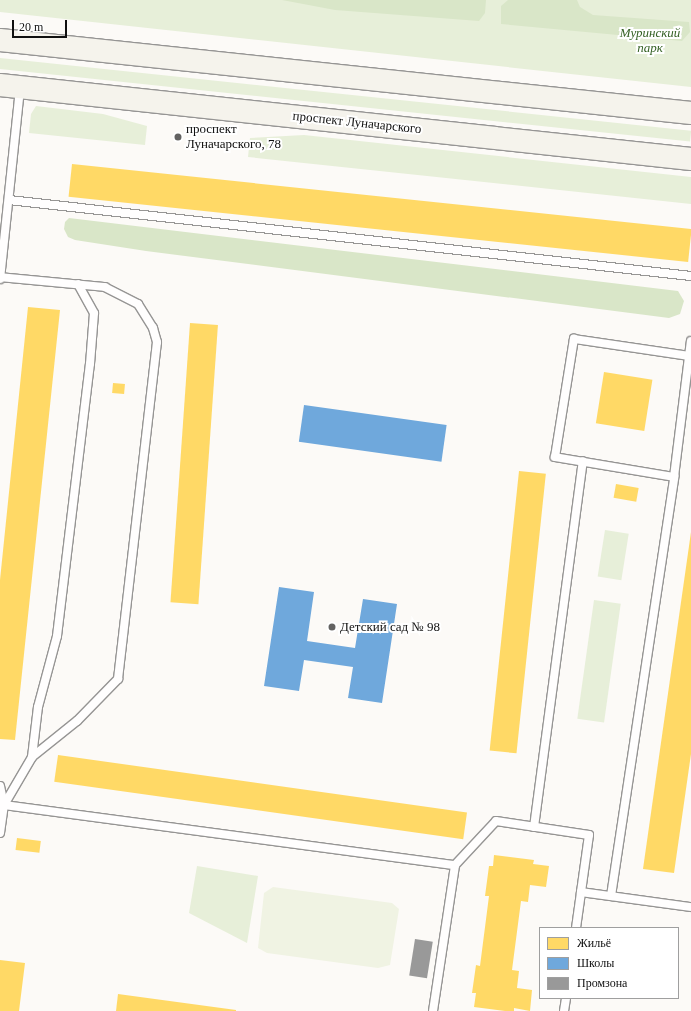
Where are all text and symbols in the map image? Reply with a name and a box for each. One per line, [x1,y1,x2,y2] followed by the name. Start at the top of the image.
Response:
[14,12,69,38] scale bar
[19,20,43,34] text: 20 m
[620,26,680,57] park label: Муринский парк
[292,108,422,138] street label: проспект Луначарского
[186,122,281,153] place label: проспект Луначарского, 78
[173,132,183,142] marker: проспект Луначарского, 78
[340,619,440,635] place label: Детский сад № 98
[327,622,337,632] marker: Детский сад № 98
[539,927,679,999] legend
[577,936,611,950] text: Жильё
[577,956,614,970] text: Школы
[577,976,627,990] text: Промзона

